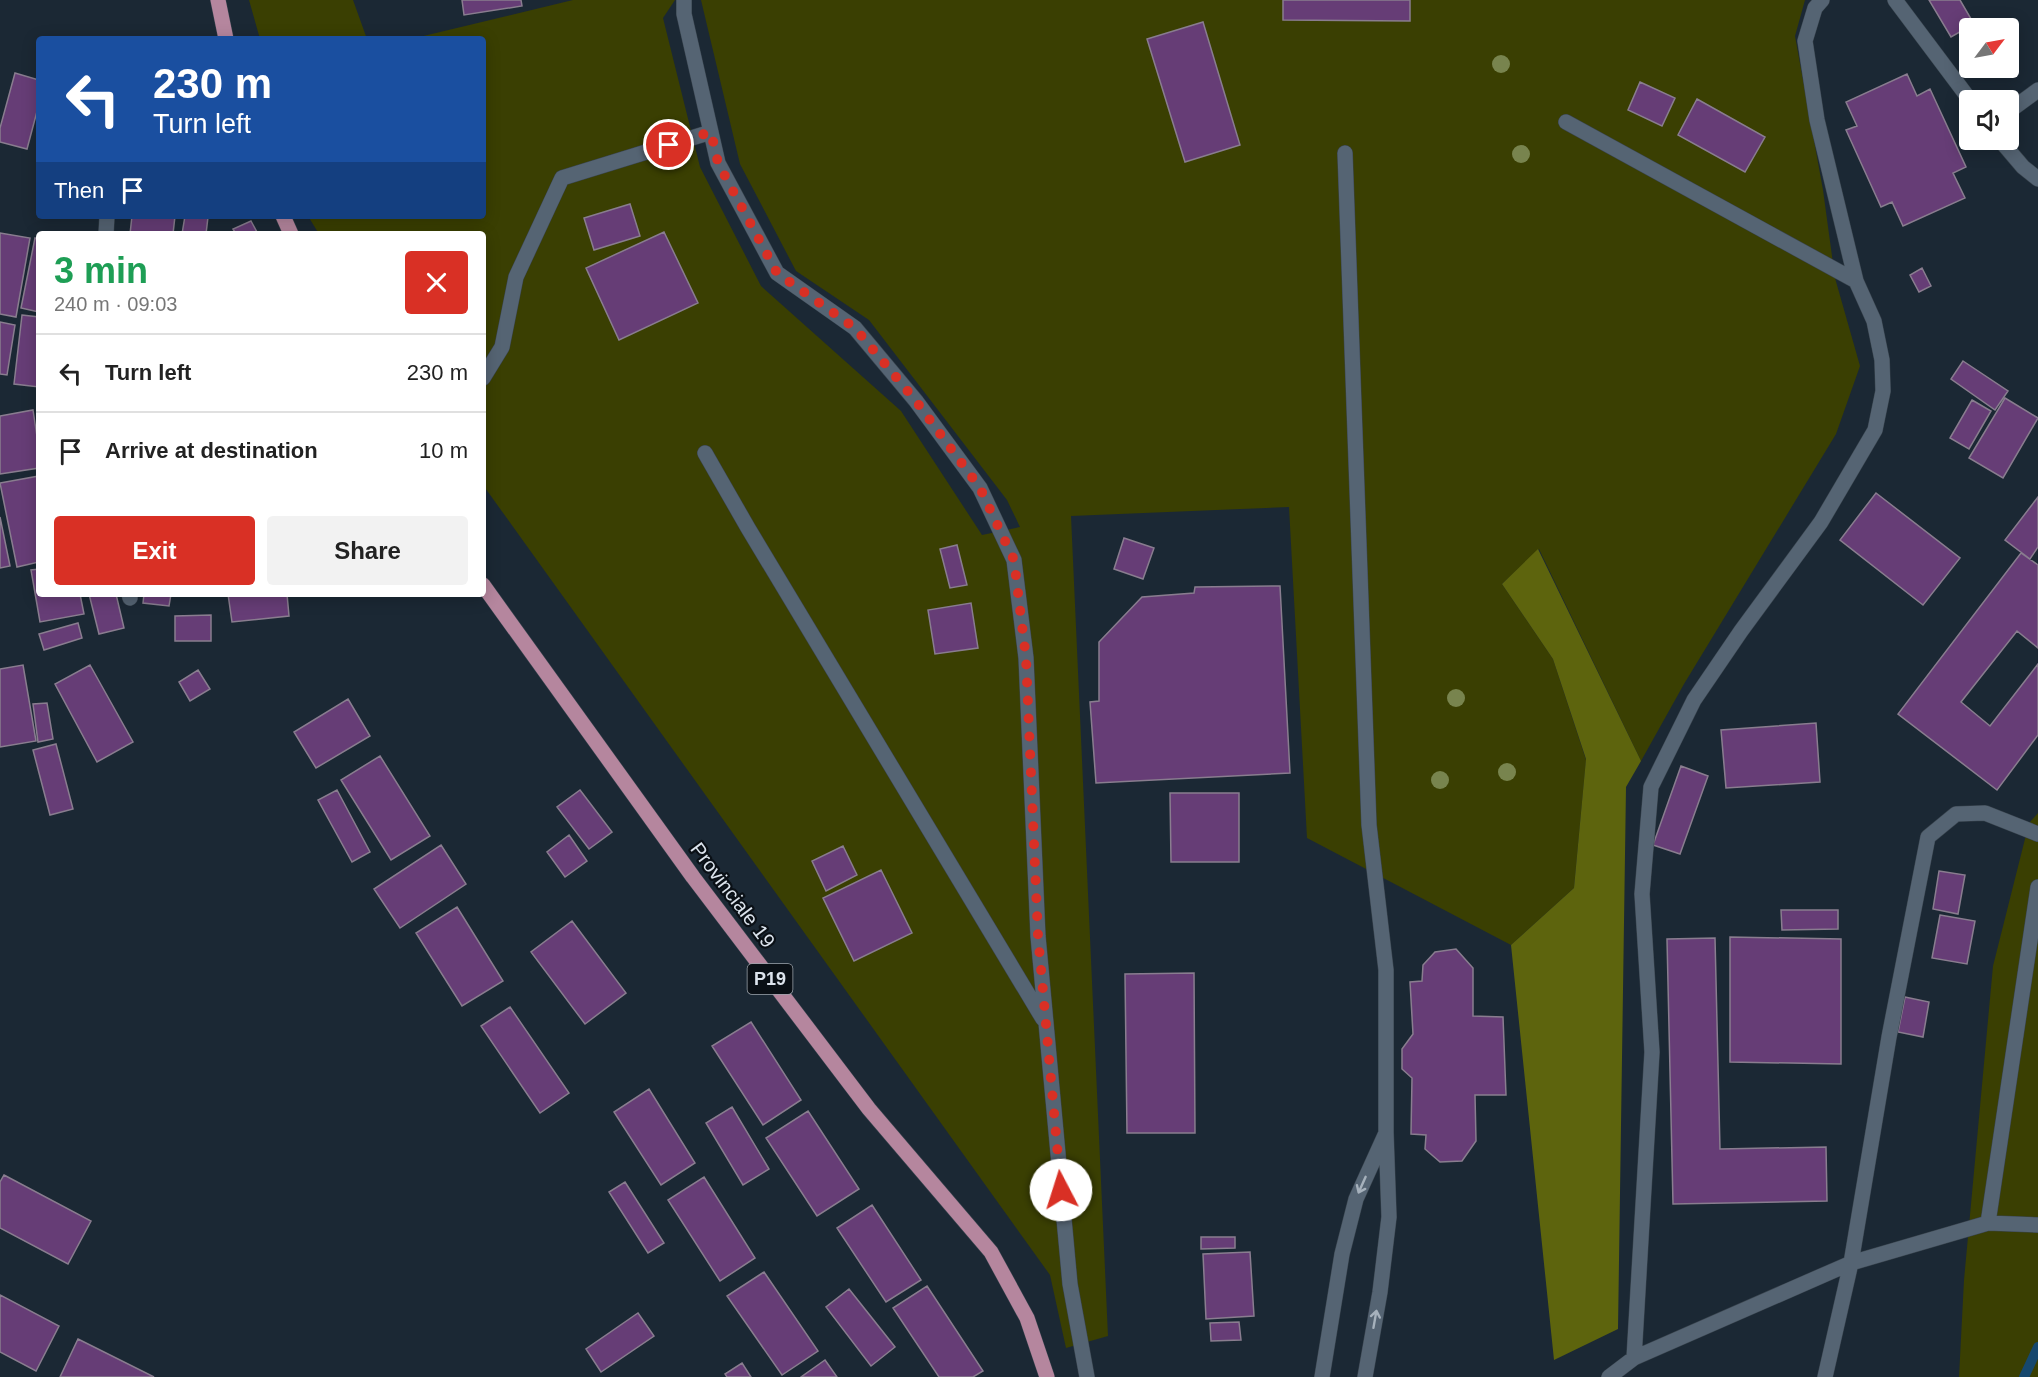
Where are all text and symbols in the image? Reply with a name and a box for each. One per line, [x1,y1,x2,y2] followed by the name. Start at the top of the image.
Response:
[1959,18,2019,78] north arrow
[1959,18,2019,150] map controls
[54,60,132,138] icon: left
[153,60,272,107] text: 230 m
[1959,90,2019,150] button: sound
[153,109,251,139] text: Turn left
[643,119,694,170] pin
[652,128,685,161] icon: arrive
[116,174,149,207] icon: arrive
[54,178,104,203] text: Then
[54,250,148,291] text: 3 min
[405,251,468,314] button: close
[54,293,177,315] text: 240 m · 09:03
[54,357,87,390] icon: left
[105,360,191,385] text: Turn left
[407,360,468,385] text: 230 m
[54,435,87,468] icon: arrive
[105,438,318,463] text: Arrive at destination
[419,438,468,463] text: 10 m
[54,516,255,585] button: Exit
[267,516,468,585] button: Share
[686,838,780,952] street label: Provinciale 19
[748,964,792,994] road number: P19
[1029,1158,1093,1222] position arrow
[1356,1176,1367,1194] one-way arrow
[1370,1310,1381,1330] one-way arrow

